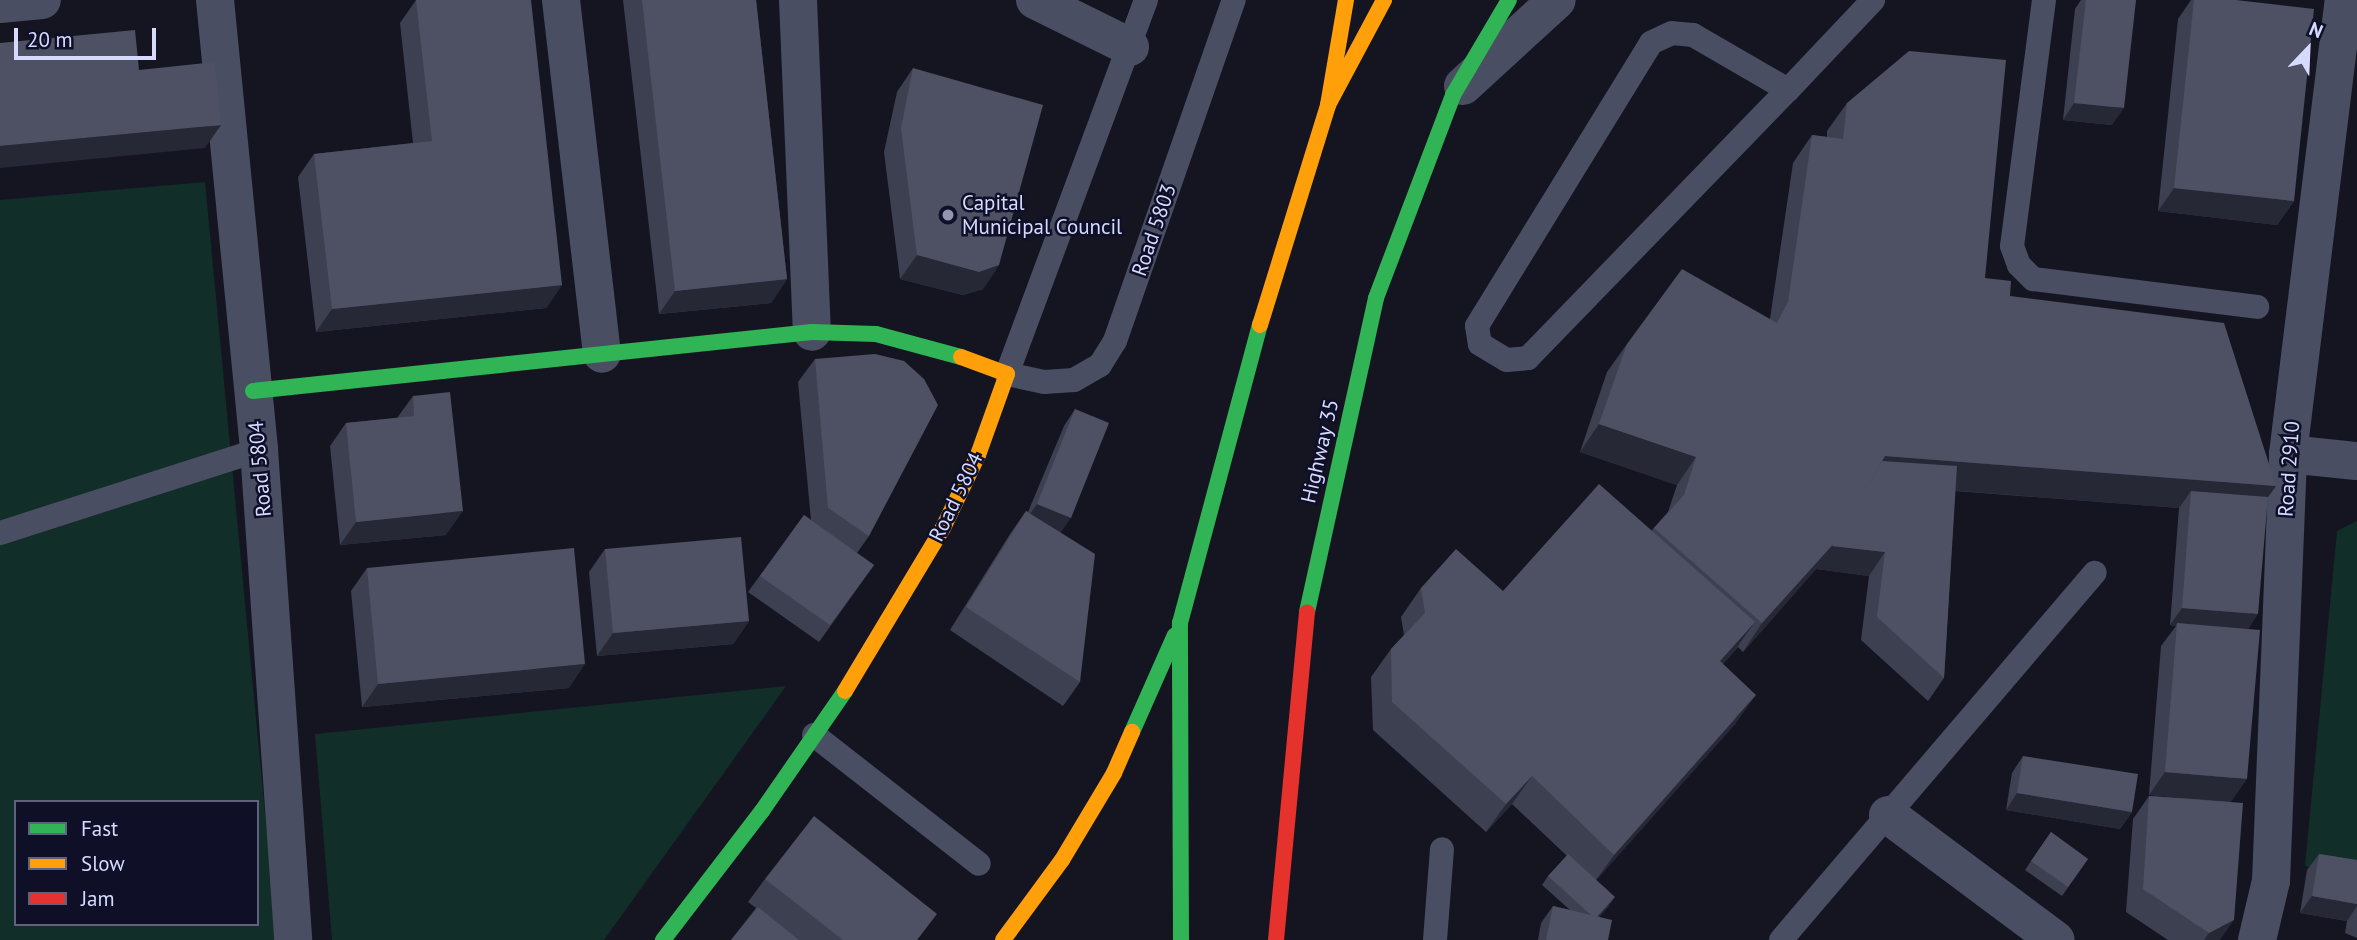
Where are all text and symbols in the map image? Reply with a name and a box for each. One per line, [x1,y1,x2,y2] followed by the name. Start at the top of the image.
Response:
[18,14,159,58] scale bar
[2273,14,2343,84] north arrow
[2306,16,2327,43] text: N
[27,26,73,53] text: 20 m
[1126,181,1182,279] street label: Road 5803
[962,190,1122,240] place label: Capital Municipal Council
[940,207,956,223] marker: Capital Municipal Council
[1296,396,1344,506] street label: Highway 35
[243,420,277,518] street label: Road 5804
[2273,420,2305,518] street label: Road 2910
[924,448,988,546] street label: Road 5804
[14,800,259,926] legend
[81,815,118,842] text: Fast
[81,850,125,877] text: Slow
[81,885,115,912] text: Jam

